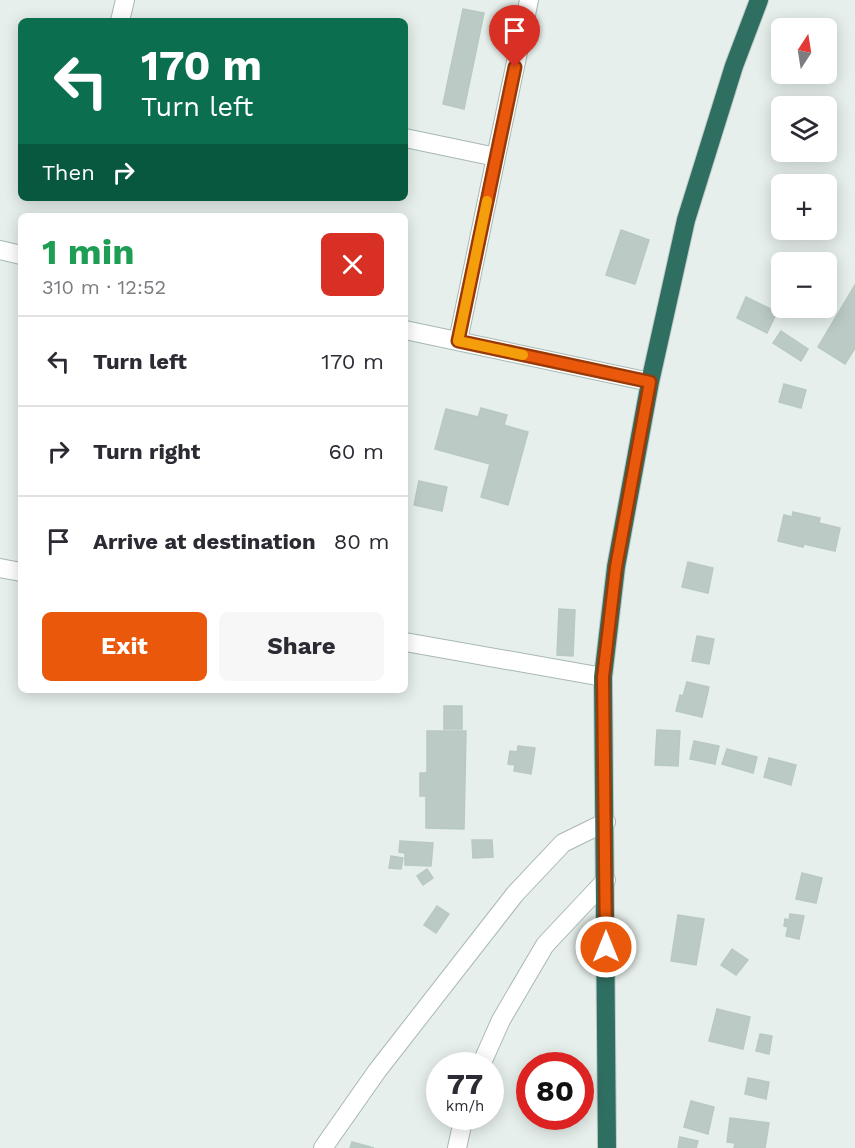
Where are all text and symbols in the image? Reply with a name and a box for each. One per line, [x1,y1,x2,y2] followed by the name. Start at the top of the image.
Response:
[489,5,540,67] pin
[498,14,531,47] icon: arrive
[771,18,837,84] north arrow
[771,18,837,318] map controls
[141,41,262,90] text: 170 m
[42,42,120,120] icon: left
[141,91,253,123] text: Turn left
[771,96,837,162] button: layers
[107,156,140,189] icon: right
[42,160,95,185] text: Then
[771,174,837,240] button: +
[42,231,134,273] text: 1 min
[321,233,384,296] button: close
[771,252,837,318] button: −
[42,275,166,299] text: 310 m · 12:52
[42,345,75,378] icon: left
[93,349,187,374] text: Turn left
[321,349,384,374] text: 170 m
[42,435,75,468] icon: right
[93,439,200,464] text: Turn right
[328,439,384,464] text: 60 m
[42,525,75,558] icon: arrive
[93,529,316,554] text: Arrive at destination
[334,529,389,554] text: 80 m
[42,612,207,681] button: Exit
[219,612,384,681] button: Share
[574,915,638,979] position arrow
[516,1052,594,1130] speed limit sign: 80
[447,1066,483,1101] text: 77
[446,1097,484,1115] text: km/h

